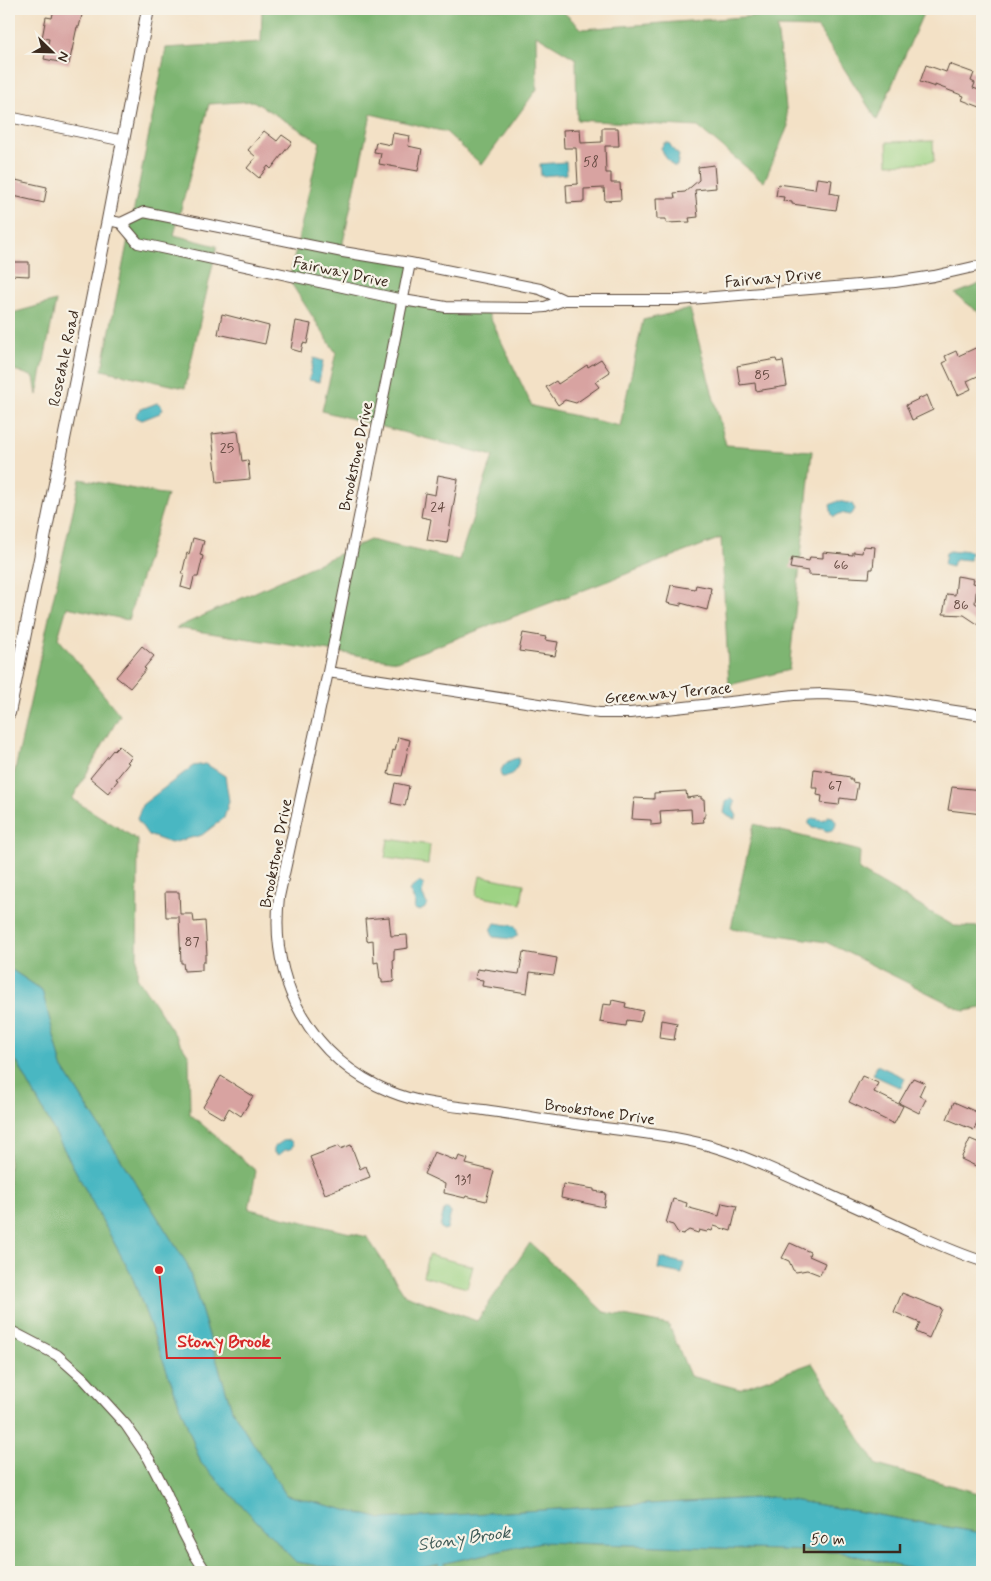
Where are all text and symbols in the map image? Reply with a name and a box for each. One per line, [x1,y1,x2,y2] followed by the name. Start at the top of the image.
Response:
[28,28,78,78] north arrow
[53,49,73,64] text: N
[583,153,599,171] house number: 58
[291,252,390,293] street label: Fairway Drive
[724,264,822,293] street label: Fairway Drive
[44,308,85,408] street label: Rosedale Road
[754,366,770,384] house number: 85
[335,400,378,513] street label: Brookstone Drive
[220,439,234,457] house number: 25
[430,498,446,516] house number: 24
[834,556,849,574] house number: 66
[953,596,969,614] house number: 86
[604,677,733,710] street label: Greenway Terrace
[828,777,842,795] house number: 67
[256,797,297,910] street label: Brookstone Drive
[185,933,199,951] house number: 87
[543,1094,656,1131] street label: Brookstone Drive
[454,1171,472,1189] house number: 131
[167,1325,281,1358] callout: Stony Brook
[177,1330,271,1354] text: Stony Brook
[416,1520,513,1557] water label: Stony Brook
[804,1521,900,1553] scale bar
[811,1530,845,1550] text: 50 m

